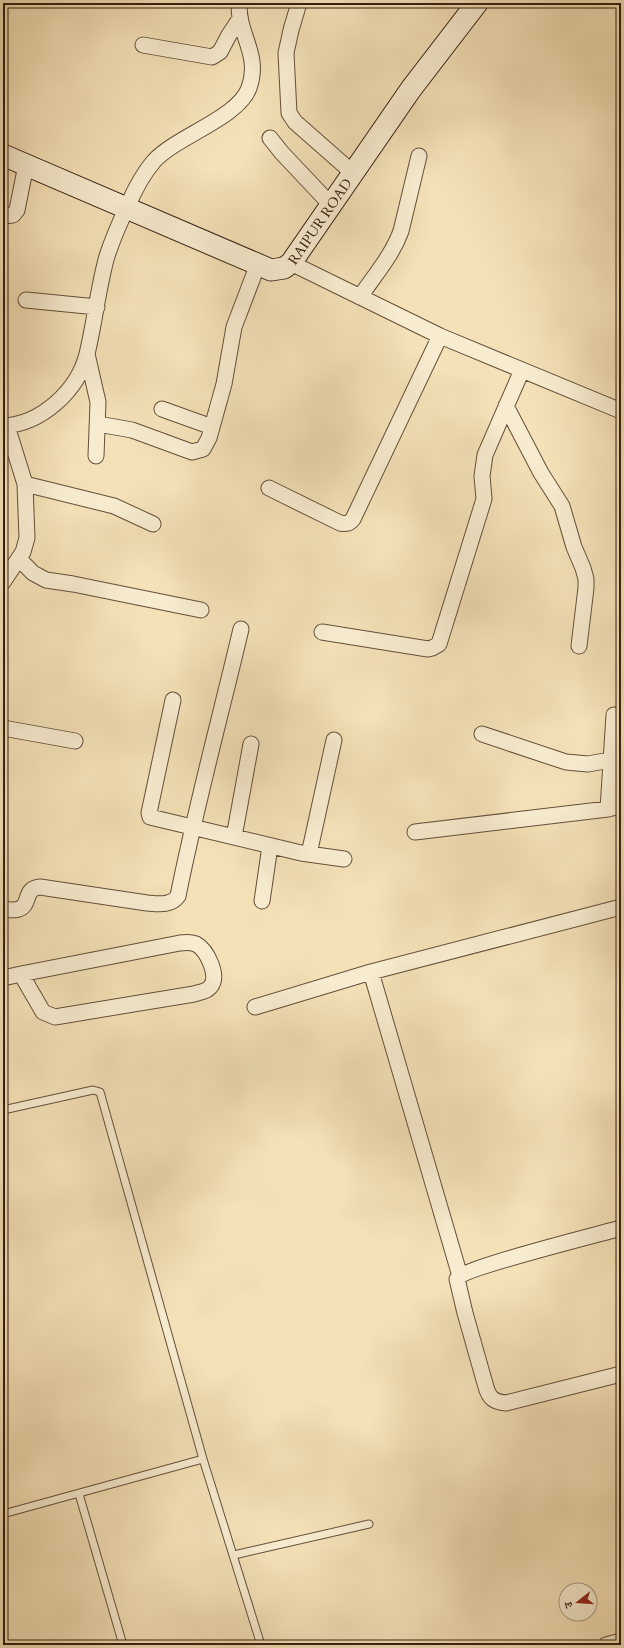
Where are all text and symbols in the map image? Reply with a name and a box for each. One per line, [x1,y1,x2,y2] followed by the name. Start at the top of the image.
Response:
[284,175,357,269] street label: RAIPUR ROAD
[558,1582,598,1622] north arrow
[561,1599,577,1611] text: उ

